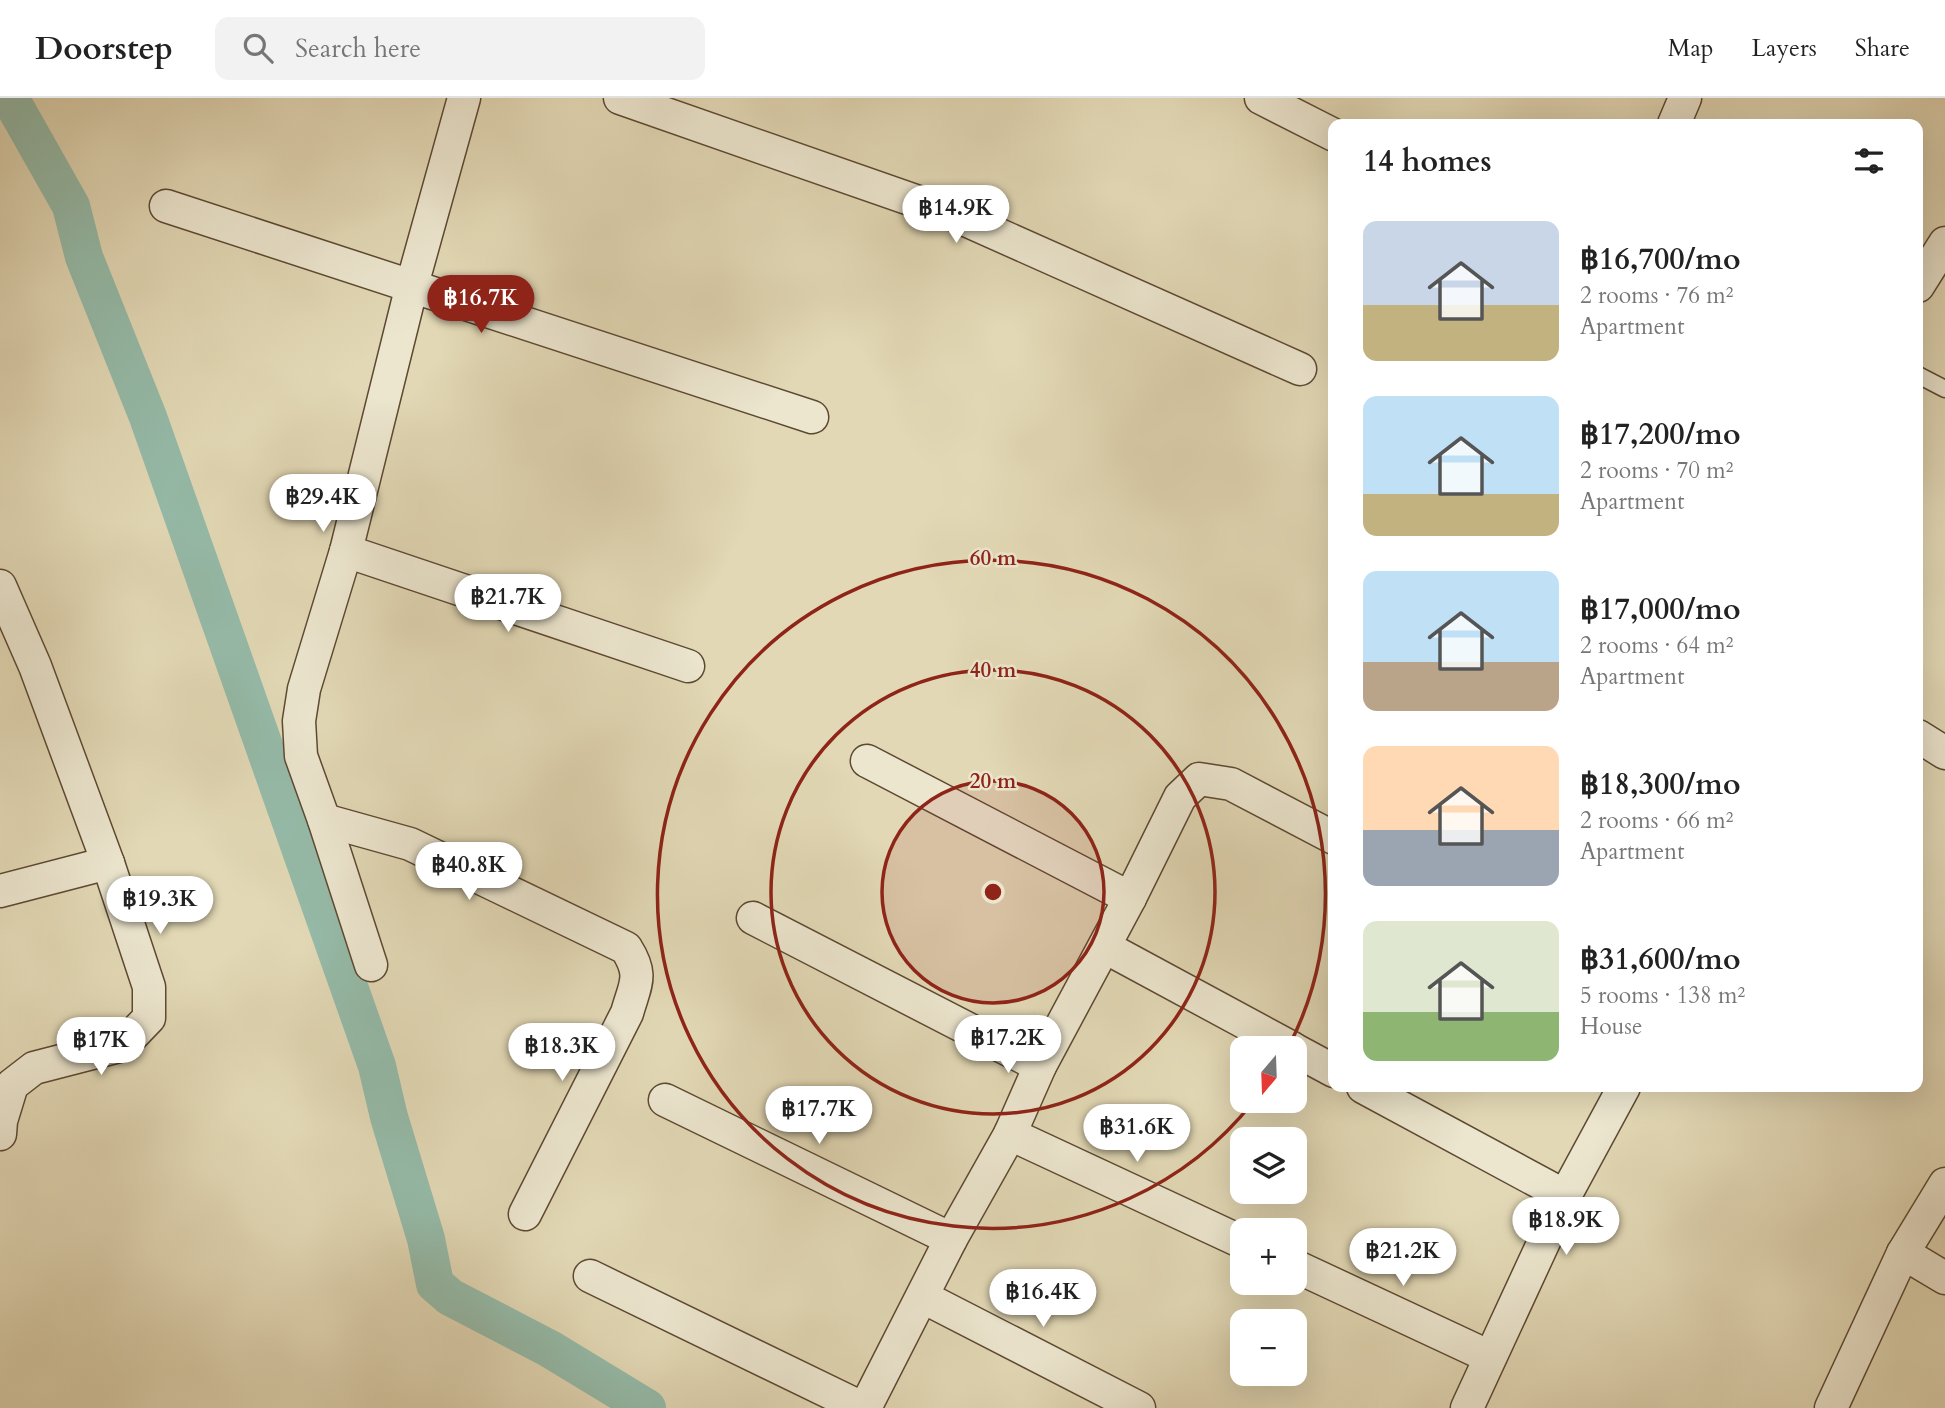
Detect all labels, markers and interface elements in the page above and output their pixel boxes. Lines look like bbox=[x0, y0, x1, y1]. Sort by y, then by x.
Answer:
search box bbox=[215, 17, 705, 80]
text: Doorstep bbox=[35, 26, 173, 71]
icon: search bbox=[239, 29, 277, 67]
text: Search here bbox=[295, 31, 421, 66]
text: Map bbox=[1668, 32, 1714, 65]
text: Layers bbox=[1752, 32, 1817, 65]
text: Share bbox=[1855, 32, 1910, 65]
text: 14 homes bbox=[1363, 141, 1492, 182]
icon: filters bbox=[1850, 142, 1888, 180]
pin: ฿14.9K bbox=[899, 186, 1013, 245]
text: ฿14.9K bbox=[918, 192, 994, 223]
text: ฿16,700/mo bbox=[1580, 239, 1740, 280]
icon: home bbox=[1419, 249, 1503, 333]
pin: ฿16.7K bbox=[424, 275, 538, 335]
text: 2 rooms · 76 m² bbox=[1580, 280, 1733, 311]
text: ฿16.7K bbox=[443, 282, 519, 313]
text: Apartment bbox=[1580, 311, 1684, 342]
text: ฿17,200/mo bbox=[1580, 414, 1740, 455]
icon: home bbox=[1419, 424, 1503, 508]
text: 2 rooms · 70 m² bbox=[1580, 455, 1733, 486]
pin: ฿29.4K bbox=[266, 474, 380, 534]
text: ฿29.4K bbox=[285, 481, 361, 512]
text: Apartment bbox=[1580, 486, 1684, 517]
text: 60 m bbox=[970, 544, 1017, 573]
pin: ฿21.7K bbox=[451, 574, 565, 634]
text: ฿21.7K bbox=[470, 581, 546, 612]
text: ฿17,000/mo bbox=[1580, 589, 1740, 630]
icon: home bbox=[1419, 599, 1503, 683]
text: 2 rooms · 64 m² bbox=[1580, 630, 1733, 661]
text: 40 m bbox=[970, 656, 1017, 685]
text: Apartment bbox=[1580, 661, 1684, 692]
text: ฿18,300/mo bbox=[1580, 764, 1740, 805]
text: 20 m bbox=[970, 767, 1017, 796]
icon: home bbox=[1419, 774, 1503, 858]
text: 2 rooms · 66 m² bbox=[1580, 805, 1733, 836]
text: Apartment bbox=[1580, 836, 1684, 867]
pin: ฿40.8K bbox=[412, 842, 526, 902]
text: ฿40.8K bbox=[431, 849, 507, 880]
pin: ฿19.3K bbox=[103, 876, 217, 936]
centre of rings bbox=[981, 880, 1005, 904]
text: ฿19.3K bbox=[122, 883, 198, 914]
text: ฿31,600/mo bbox=[1580, 939, 1740, 980]
icon: home bbox=[1419, 949, 1503, 1033]
text: 5 rooms · 138 m² bbox=[1580, 980, 1745, 1011]
text: House bbox=[1580, 1011, 1642, 1042]
pin: ฿17.2K bbox=[951, 1016, 1065, 1075]
pin: ฿17K bbox=[60, 1018, 142, 1077]
text: ฿17.2K bbox=[970, 1022, 1046, 1053]
text: ฿17K bbox=[73, 1024, 129, 1055]
pin: ฿18.3K bbox=[505, 1024, 619, 1083]
text: ฿18.3K bbox=[524, 1030, 600, 1061]
north arrow bbox=[1230, 1036, 1307, 1113]
map controls bbox=[1230, 1036, 1307, 1386]
pin: ฿17.7K bbox=[762, 1086, 876, 1146]
text: ฿17.7K bbox=[781, 1093, 857, 1124]
pin: ฿31.6K bbox=[1080, 1104, 1194, 1164]
text: ฿31.6K bbox=[1099, 1111, 1175, 1142]
button: layers bbox=[1230, 1127, 1307, 1204]
pin: ฿18.9K bbox=[1509, 1198, 1623, 1257]
text: ฿18.9K bbox=[1528, 1204, 1604, 1235]
button: + bbox=[1230, 1218, 1307, 1295]
pin: ฿21.2K bbox=[1346, 1228, 1460, 1288]
text: ฿21.2K bbox=[1365, 1235, 1441, 1266]
pin: ฿16.4K bbox=[986, 1270, 1100, 1329]
text: ฿16.4K bbox=[1005, 1276, 1081, 1307]
button: − bbox=[1230, 1309, 1307, 1386]

